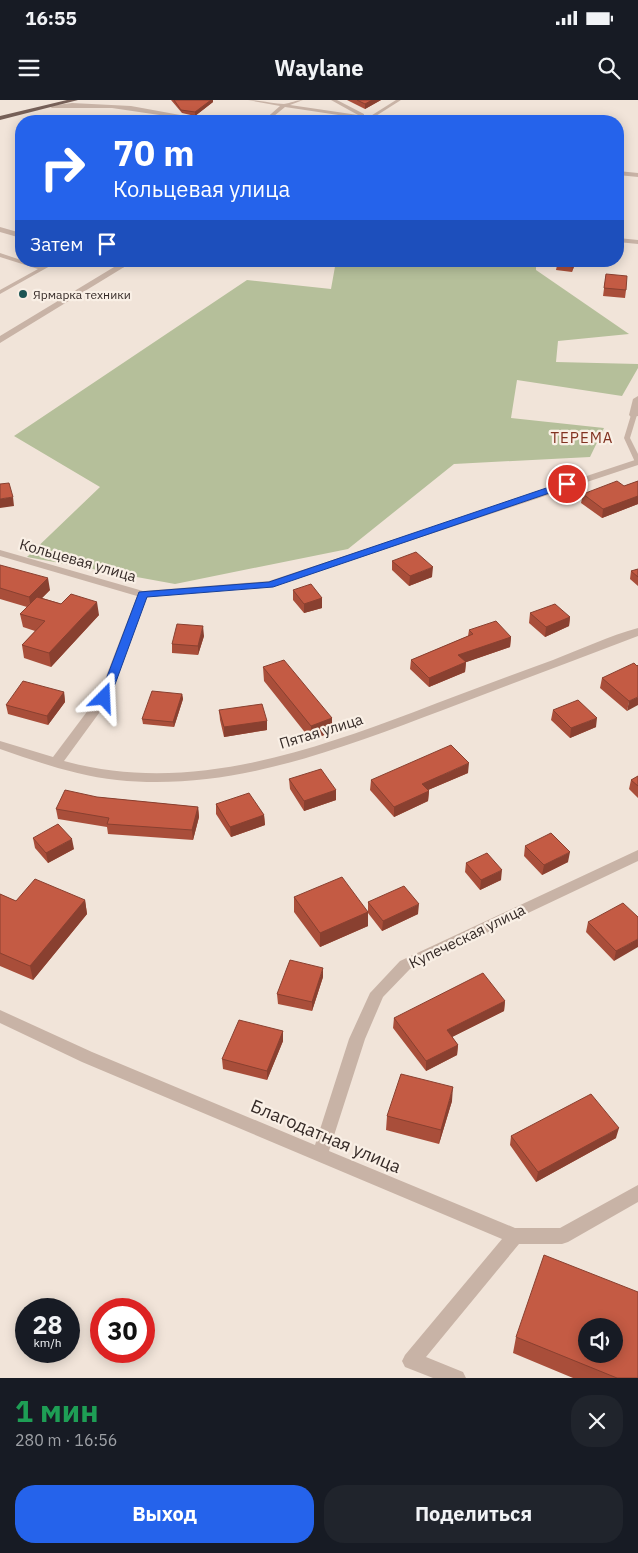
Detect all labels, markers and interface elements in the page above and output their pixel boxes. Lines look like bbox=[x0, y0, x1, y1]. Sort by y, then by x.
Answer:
text: 16:55 bbox=[25, 6, 77, 30]
text: Waylane bbox=[274, 53, 364, 82]
icon: menu bbox=[15, 54, 43, 82]
icon: search bbox=[595, 54, 623, 82]
text: 70 m bbox=[113, 130, 195, 176]
icon: right bbox=[30, 135, 95, 200]
text: Кольцевая улица bbox=[113, 174, 290, 203]
icon: arrive bbox=[93, 230, 121, 258]
text: Затем bbox=[30, 232, 83, 256]
place label: Ярмарка техники bbox=[33, 287, 131, 302]
marker: Ярмарка техники bbox=[17, 288, 29, 300]
district label: ТЕРЕМА bbox=[551, 428, 613, 447]
pin bbox=[546, 463, 588, 505]
icon: arrive bbox=[553, 470, 581, 498]
street label: Кольцевая улица bbox=[17, 534, 139, 586]
position arrow bbox=[77, 671, 129, 723]
street label: Пятая улица bbox=[277, 709, 365, 753]
street label: Купеческая улица bbox=[406, 900, 528, 972]
street label: Благодатная улица bbox=[247, 1094, 405, 1178]
speed limit sign: 30 bbox=[90, 1298, 155, 1363]
text: 28 bbox=[32, 1308, 63, 1341]
map controls bbox=[578, 1318, 623, 1363]
button: sound bbox=[578, 1318, 623, 1363]
text: km/h bbox=[33, 1335, 62, 1350]
text: 1 мин bbox=[15, 1391, 99, 1430]
button: close bbox=[571, 1395, 623, 1447]
text: 280 m · 16:56 bbox=[15, 1430, 117, 1450]
button: Выход bbox=[15, 1485, 314, 1543]
button: Поделиться bbox=[324, 1485, 623, 1543]

